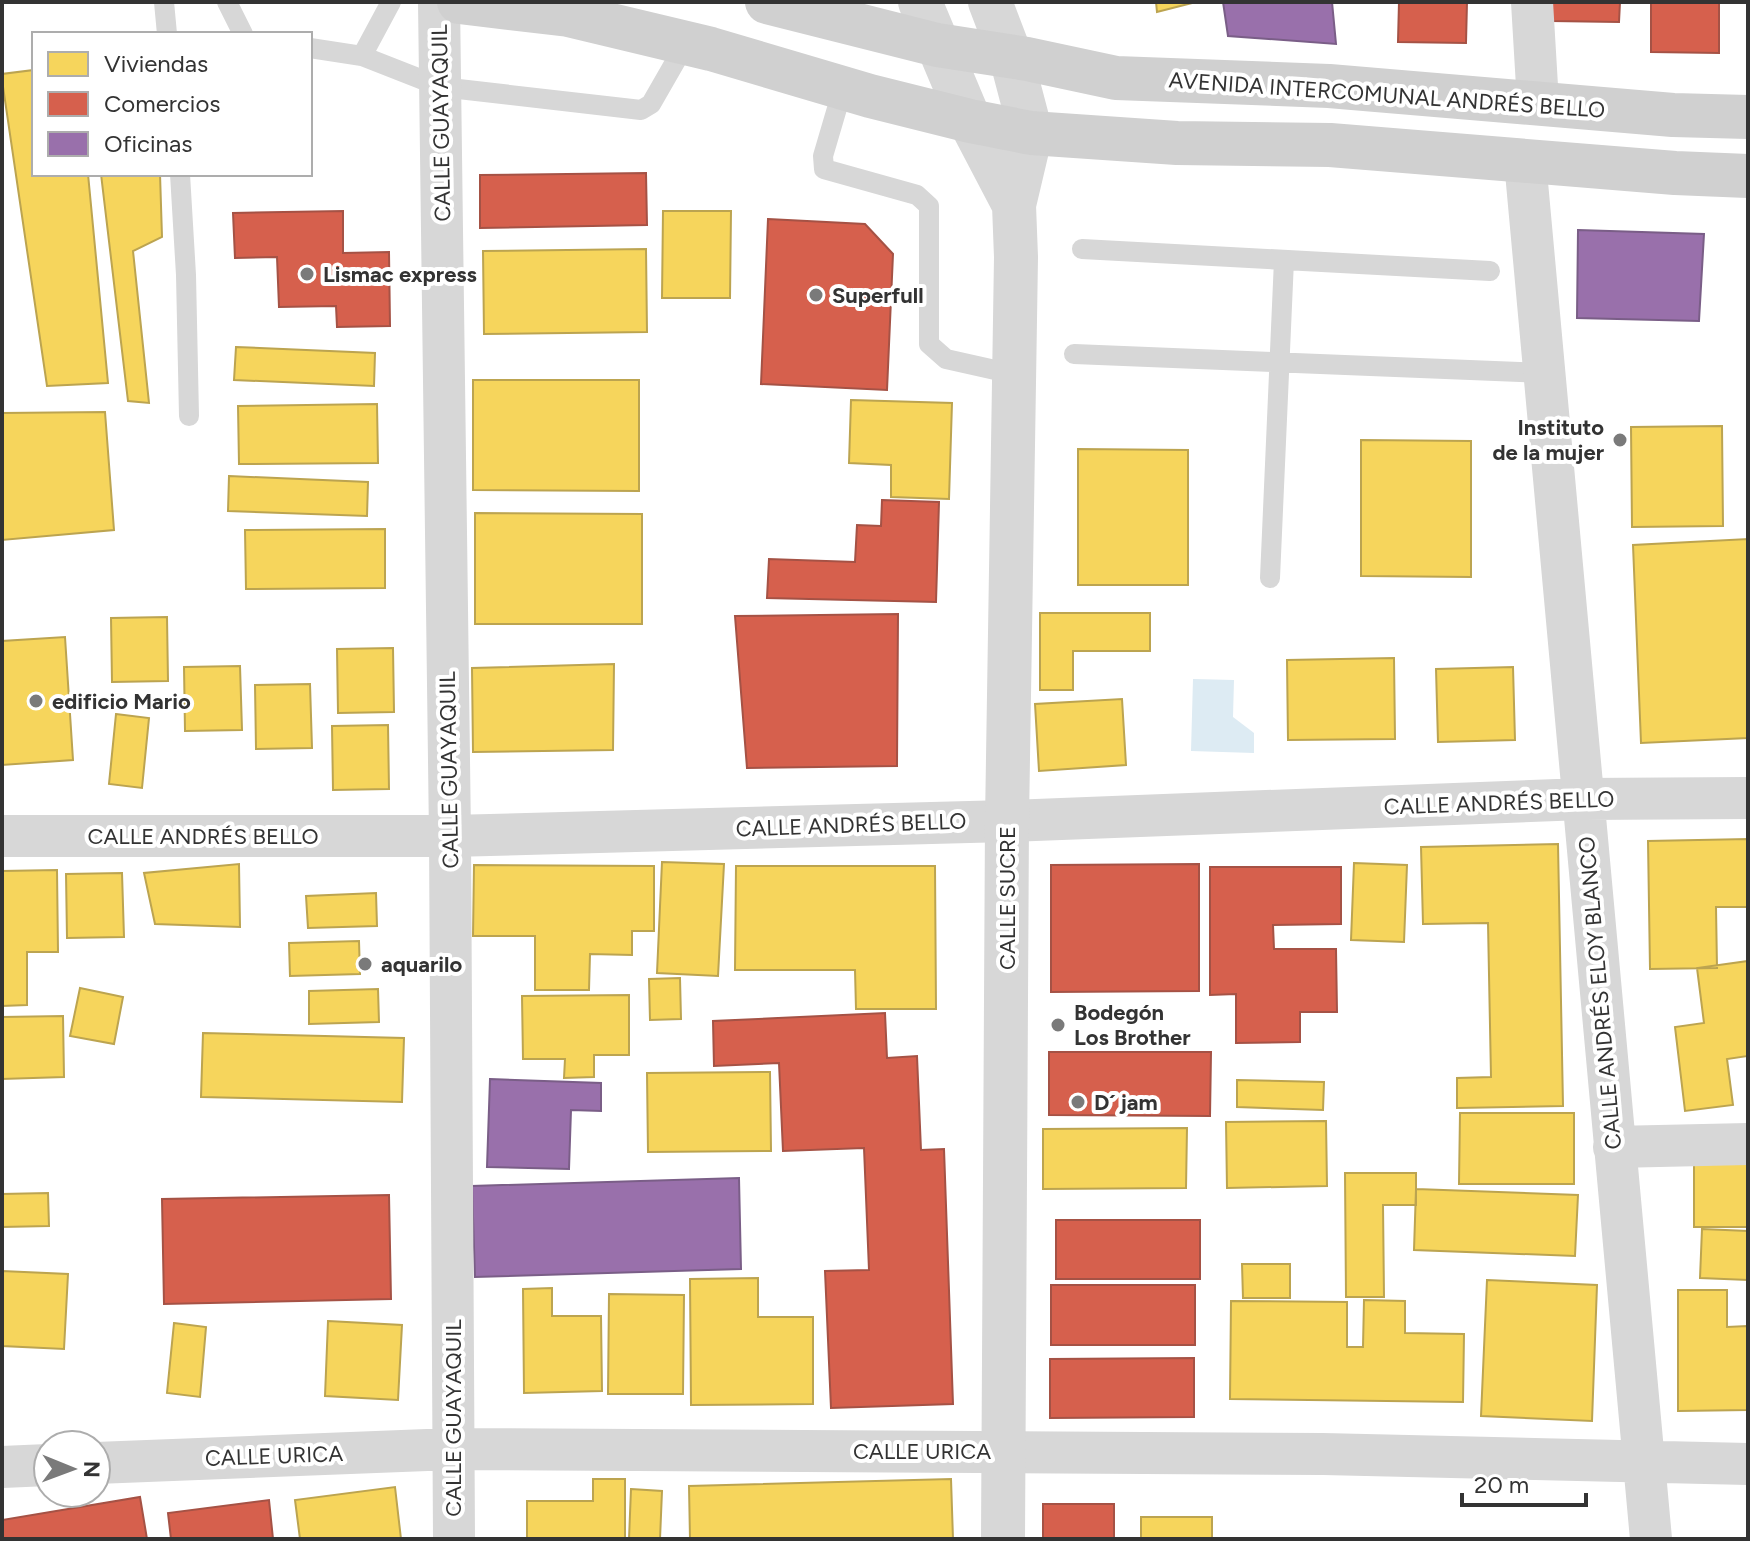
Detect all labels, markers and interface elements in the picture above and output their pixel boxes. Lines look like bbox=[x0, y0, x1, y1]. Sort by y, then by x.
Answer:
street label: CALLE GUAYAQUIL bbox=[426, 24, 456, 222]
legend bbox=[32, 32, 312, 176]
text: Viviendas bbox=[104, 49, 208, 78]
street label: AVENIDA INTERCOMUNAL ANDRÉS BELLO bbox=[1168, 66, 1606, 124]
text: Comercios bbox=[104, 89, 221, 118]
text: Oficinas bbox=[104, 129, 192, 158]
place label: Lismac express bbox=[323, 261, 477, 288]
marker: Lismac express bbox=[298, 265, 316, 283]
place label: Superfull bbox=[832, 282, 924, 309]
marker: Superfull bbox=[807, 286, 825, 304]
place label: Instituto de la mujer bbox=[1493, 414, 1605, 466]
marker: Instituto de la mujer bbox=[1611, 431, 1629, 449]
street label: CALLE GUAYAQUIL bbox=[434, 671, 464, 869]
place label: edificio Mario bbox=[52, 688, 191, 715]
marker: edificio Mario bbox=[27, 692, 45, 710]
street label: CALLE ANDRÉS BELLO bbox=[1383, 785, 1615, 821]
street label: CALLE ANDRÉS BELLO bbox=[735, 807, 967, 843]
street label: CALLE ANDRÉS BELLO bbox=[88, 823, 318, 850]
street label: CALLE SUCRE bbox=[994, 826, 1021, 970]
street label: CALLE ANDRÉS ELOY BLANCO bbox=[1573, 835, 1627, 1151]
place label: aquarilo bbox=[381, 951, 462, 978]
marker: aquarilo bbox=[356, 955, 374, 973]
place label: Bodegón Los Brother bbox=[1074, 999, 1191, 1051]
marker: Bodegón Los Brother bbox=[1049, 1016, 1067, 1034]
place label: D´ jam bbox=[1094, 1089, 1158, 1116]
marker: D´ jam bbox=[1069, 1093, 1087, 1111]
street label: CALLE GUAYAQUIL bbox=[440, 1319, 467, 1517]
north arrow bbox=[32, 1429, 112, 1509]
street label: CALLE URICA bbox=[853, 1438, 991, 1465]
street label: CALLE URICA bbox=[205, 1440, 344, 1472]
scale bar bbox=[1462, 1457, 1586, 1507]
text: N bbox=[78, 1461, 105, 1478]
text: 20 m bbox=[1474, 1470, 1529, 1499]

